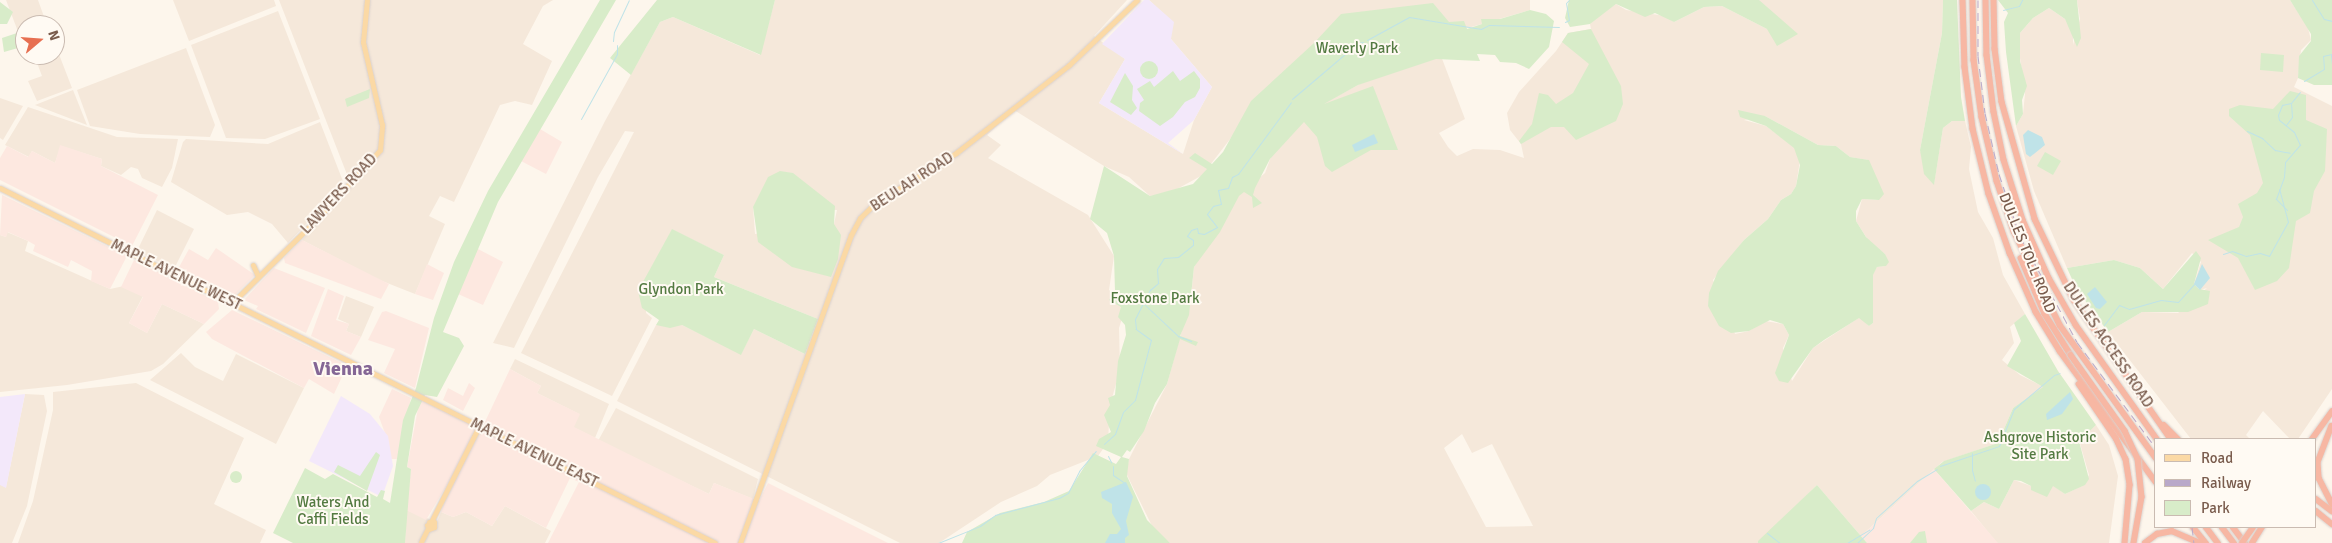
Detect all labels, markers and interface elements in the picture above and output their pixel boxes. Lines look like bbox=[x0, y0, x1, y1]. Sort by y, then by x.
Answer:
north arrow bbox=[15, 15, 65, 65]
text: N bbox=[44, 28, 63, 43]
park label: Waverly Park bbox=[1316, 40, 1398, 58]
street label: BEULAH ROAD bbox=[867, 149, 957, 215]
street label: LAWYERS ROAD bbox=[297, 150, 381, 238]
street label: DULLES TOLL ROAD bbox=[1995, 190, 2059, 316]
street label: MAPLE AVENUE WEST bbox=[108, 235, 244, 315]
street label: DULLES ACCESS ROAD bbox=[2059, 279, 2157, 411]
park label: Glyndon Park bbox=[638, 281, 724, 299]
park label: Foxstone Park bbox=[1110, 290, 1200, 308]
district label: Vienna bbox=[313, 356, 373, 380]
street label: MAPLE AVENUE EAST bbox=[467, 414, 601, 492]
park label: Ashgrove Historic Site Park bbox=[1984, 428, 2096, 463]
legend bbox=[2154, 438, 2317, 528]
text: Road bbox=[2201, 449, 2233, 467]
text: Railway bbox=[2201, 474, 2251, 492]
park label: Waters And Caffi Fields bbox=[297, 493, 369, 528]
text: Park bbox=[2201, 499, 2230, 517]

